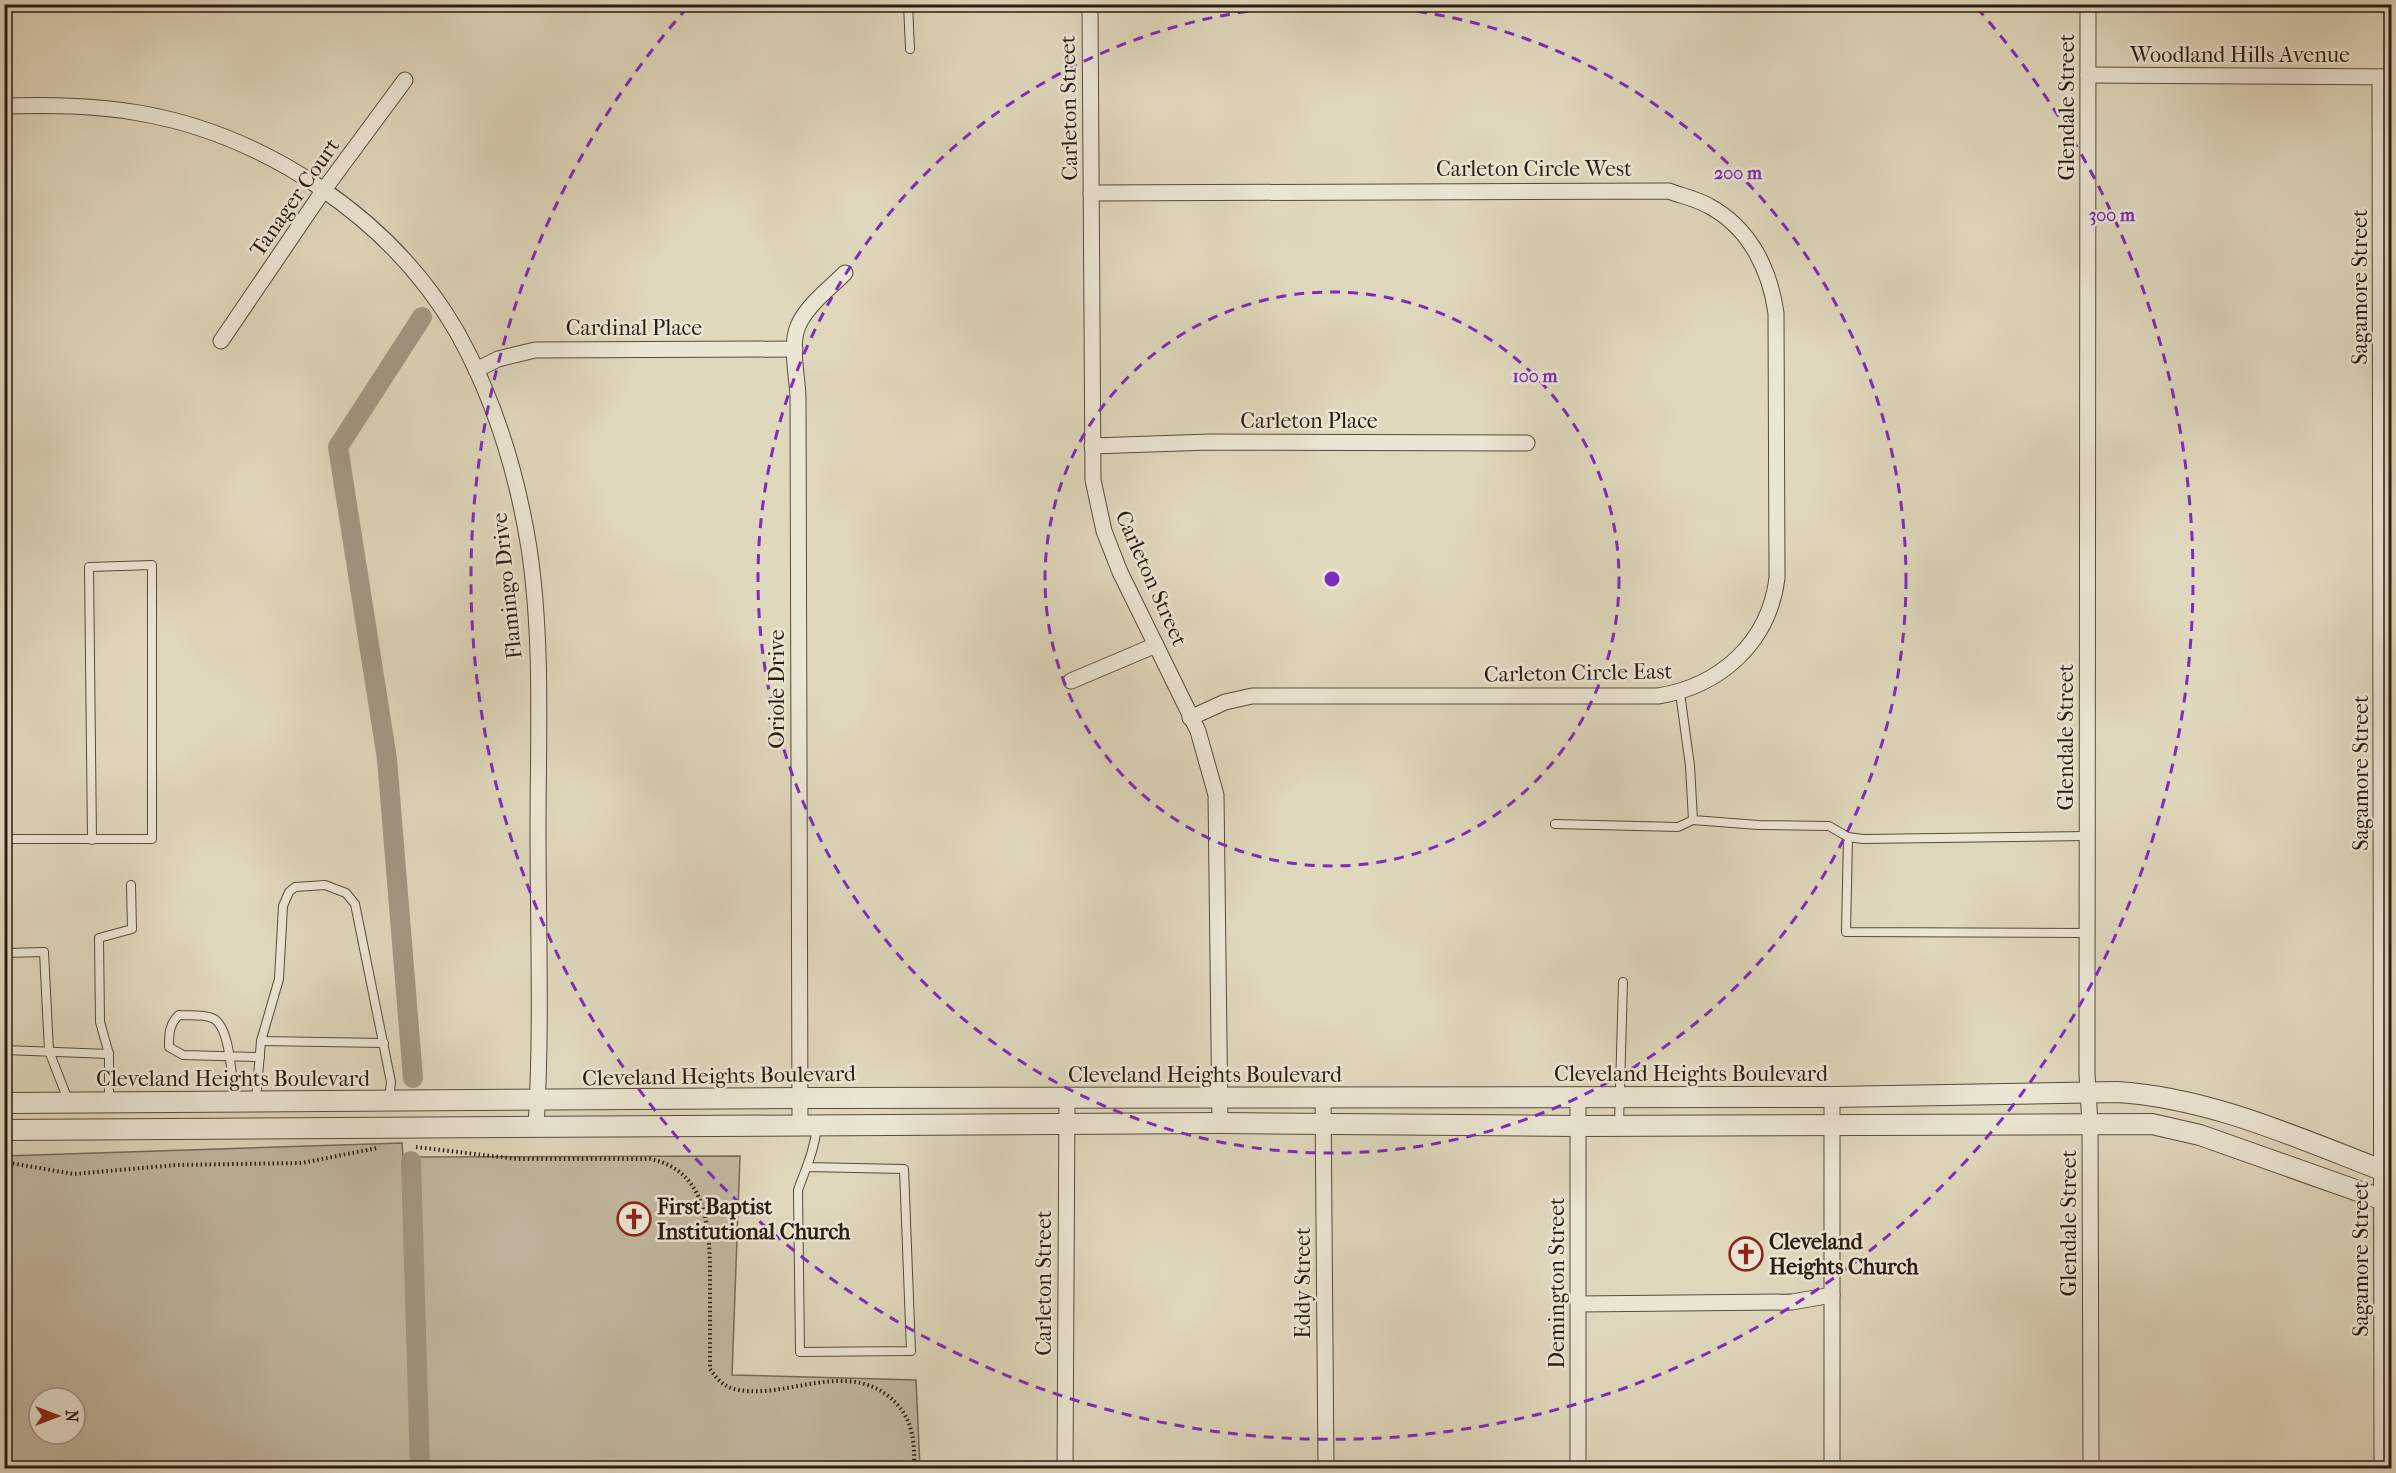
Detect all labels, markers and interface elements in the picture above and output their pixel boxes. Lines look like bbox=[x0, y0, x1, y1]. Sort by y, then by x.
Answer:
street label: Glendale Street bbox=[2054, 33, 2080, 180]
street label: Carleton Street bbox=[1055, 35, 1083, 181]
street label: Woodland Hills Avenue bbox=[2129, 42, 2350, 68]
street label: Tanager Court bbox=[244, 133, 345, 262]
street label: Carleton Circle West bbox=[1436, 156, 1632, 182]
text: 200 m bbox=[1714, 163, 1763, 184]
text: 300 m bbox=[2089, 205, 2136, 226]
street label: Sagamore Street bbox=[2347, 209, 2373, 365]
street label: Cardinal Place bbox=[566, 315, 702, 341]
text: 100 m bbox=[1512, 366, 1559, 387]
street label: Carleton Place bbox=[1240, 408, 1378, 434]
street label: Carleton Street bbox=[1110, 507, 1193, 650]
street label: Flamingo Drive bbox=[486, 511, 528, 660]
centre of rings bbox=[1322, 569, 1342, 589]
street label: Oriole Drive bbox=[764, 629, 790, 749]
street label: Carleton Circle East bbox=[1484, 658, 1673, 688]
street label: Glendale Street bbox=[2053, 663, 2079, 810]
street label: Sagamore Street bbox=[2348, 695, 2374, 851]
street label: Cleveland Heights Boulevard bbox=[582, 1061, 857, 1091]
street label: Cleveland Heights Boulevard bbox=[1554, 1061, 1829, 1087]
street label: Cleveland Heights Boulevard bbox=[1068, 1062, 1343, 1088]
street label: Cleveland Heights Boulevard bbox=[96, 1066, 371, 1092]
street label: Glendale Street bbox=[2056, 1149, 2082, 1296]
street label: Sagamore Street bbox=[2348, 1181, 2374, 1337]
place label: First Baptist Institutional Church bbox=[656, 1194, 851, 1245]
street label: Demington Street bbox=[1544, 1197, 1570, 1369]
church icon: First Baptist Institutional Church bbox=[616, 1201, 652, 1237]
street label: Carleton Street bbox=[1031, 1210, 1057, 1356]
street label: Eddy Street bbox=[1290, 1227, 1316, 1339]
place label: Cleveland Heights Church bbox=[1769, 1229, 1919, 1280]
church icon: Cleveland Heights Church bbox=[1728, 1236, 1764, 1272]
north arrow bbox=[27, 1386, 87, 1446]
text: N bbox=[62, 1410, 81, 1423]

